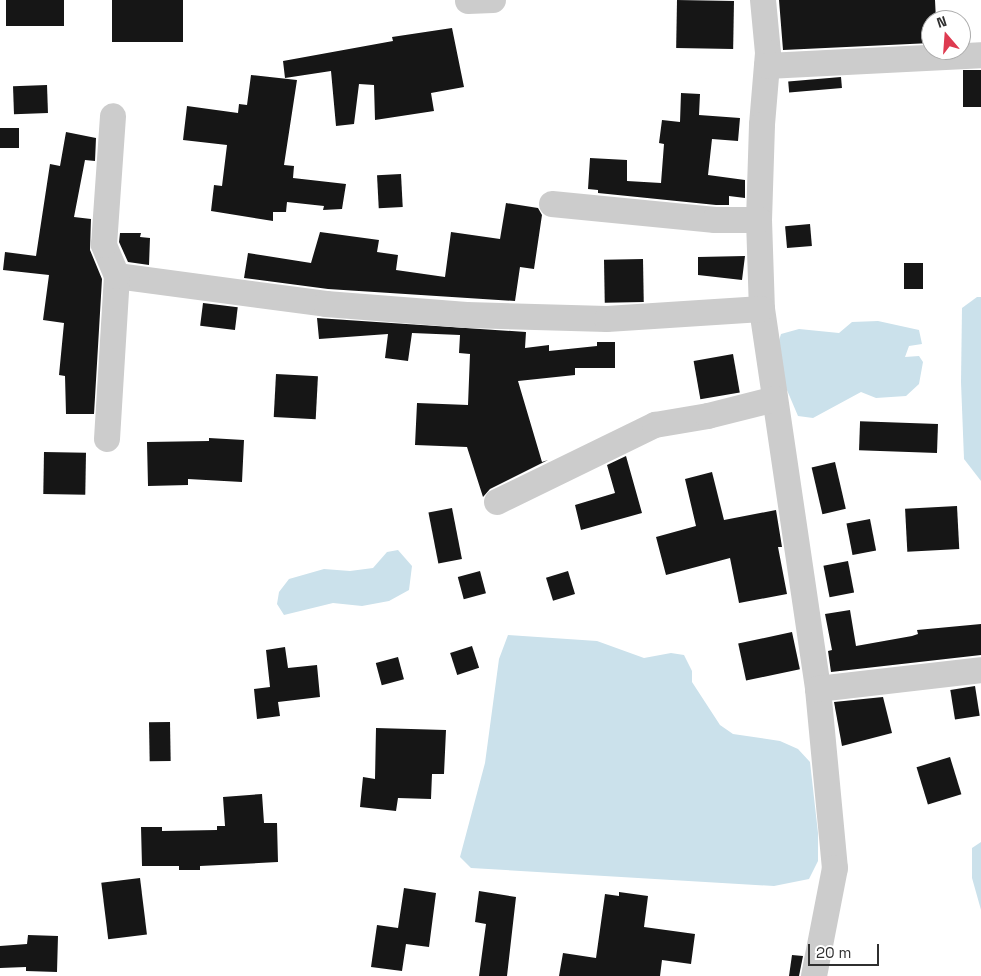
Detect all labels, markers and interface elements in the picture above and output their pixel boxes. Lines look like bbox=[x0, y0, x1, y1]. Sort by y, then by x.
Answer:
north arrow bbox=[921, 10, 971, 60]
text: N bbox=[934, 12, 949, 32]
scale bar bbox=[811, 934, 882, 966]
text: 20 m bbox=[816, 943, 851, 962]

